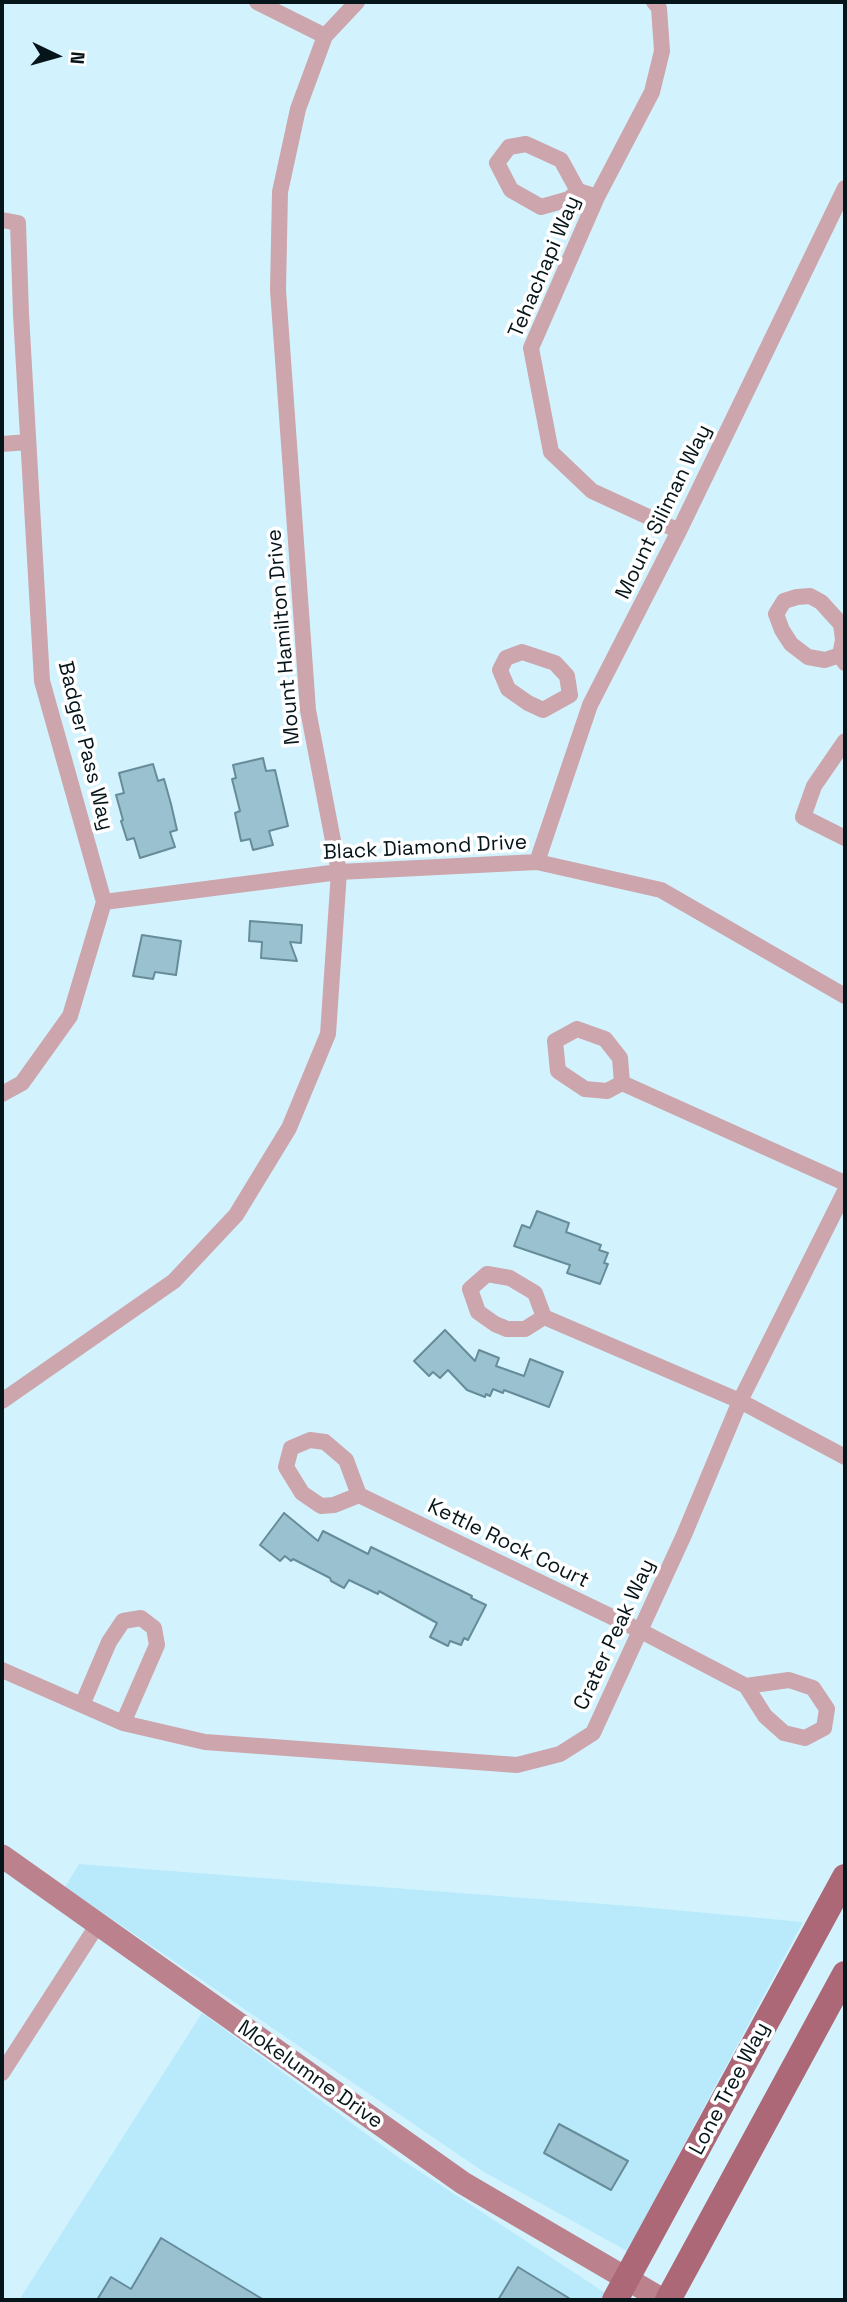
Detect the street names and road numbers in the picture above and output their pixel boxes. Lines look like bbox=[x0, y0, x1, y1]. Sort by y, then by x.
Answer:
street label: Tehachapi Way bbox=[504, 192, 586, 342]
street label: Mount Siliman Way bbox=[611, 421, 717, 603]
street label: Mount Hamilton Drive bbox=[262, 528, 306, 746]
street label: Badger Pass Way bbox=[52, 659, 118, 833]
street label: Black Diamond Drive bbox=[322, 830, 528, 866]
street label: Kettle Rock Court bbox=[423, 1494, 593, 1594]
street label: Crater Peak Way bbox=[569, 1555, 661, 1715]
street label: Mokelumne Drive bbox=[233, 2016, 387, 2134]
street label: Lone Tree Way bbox=[684, 2018, 776, 2160]

